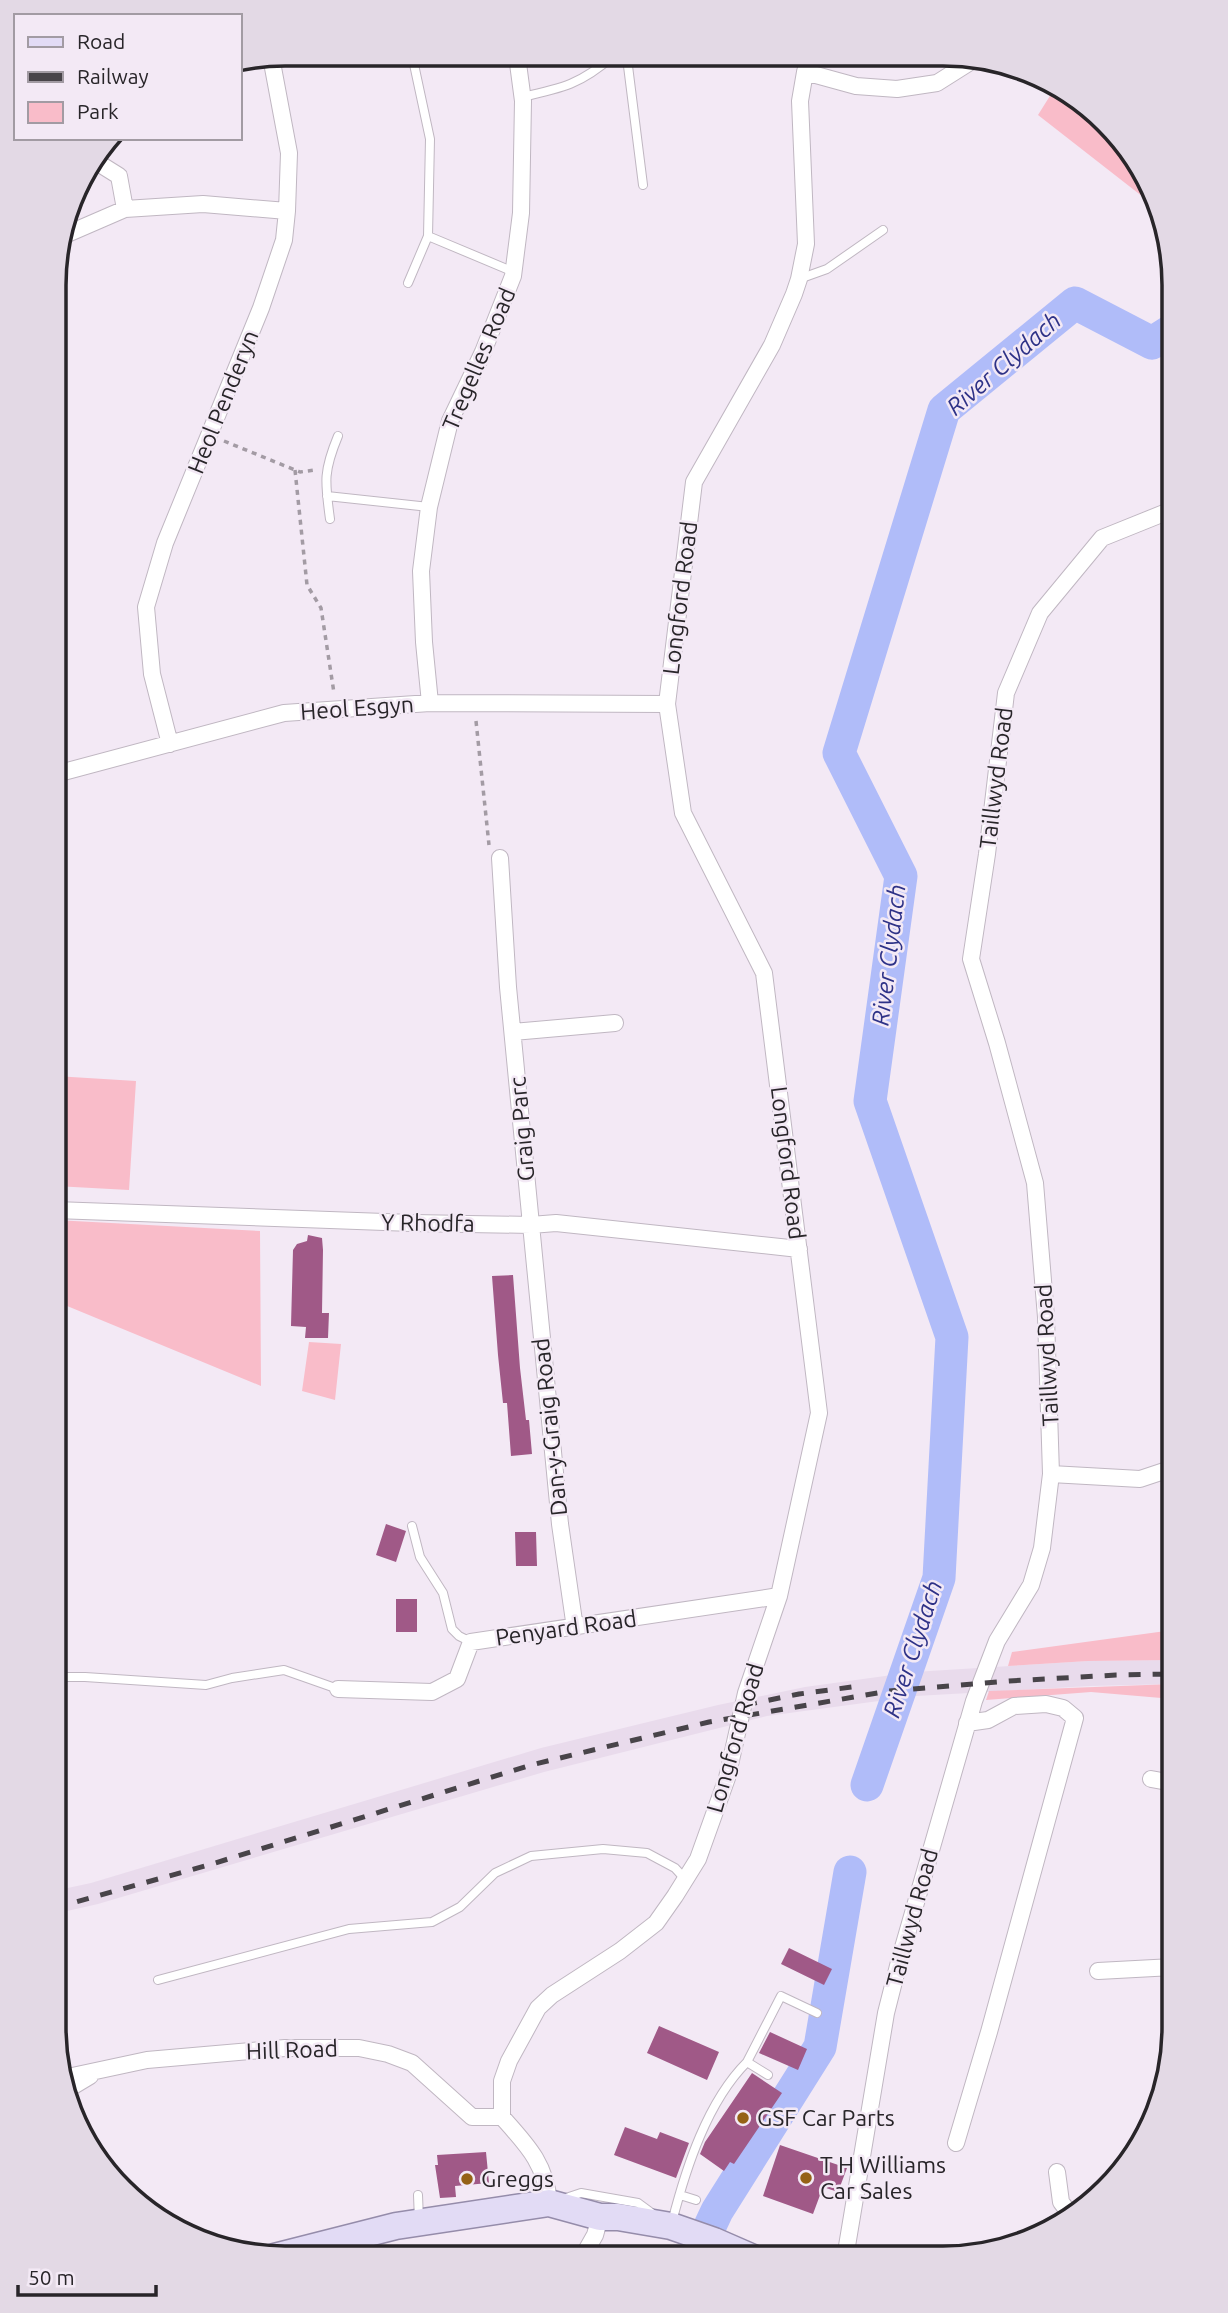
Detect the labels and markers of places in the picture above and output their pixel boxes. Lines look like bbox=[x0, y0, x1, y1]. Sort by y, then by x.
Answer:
place label: GSF Car Parts bbox=[757, 2105, 895, 2130]
marker: GSF Car Parts bbox=[735, 2110, 751, 2126]
place label: T H Williams Car Sales bbox=[820, 2152, 946, 2203]
place label: Greggs bbox=[481, 2166, 554, 2191]
marker: T H Williams Car Sales bbox=[798, 2170, 814, 2186]
marker: Greggs bbox=[459, 2171, 475, 2187]

